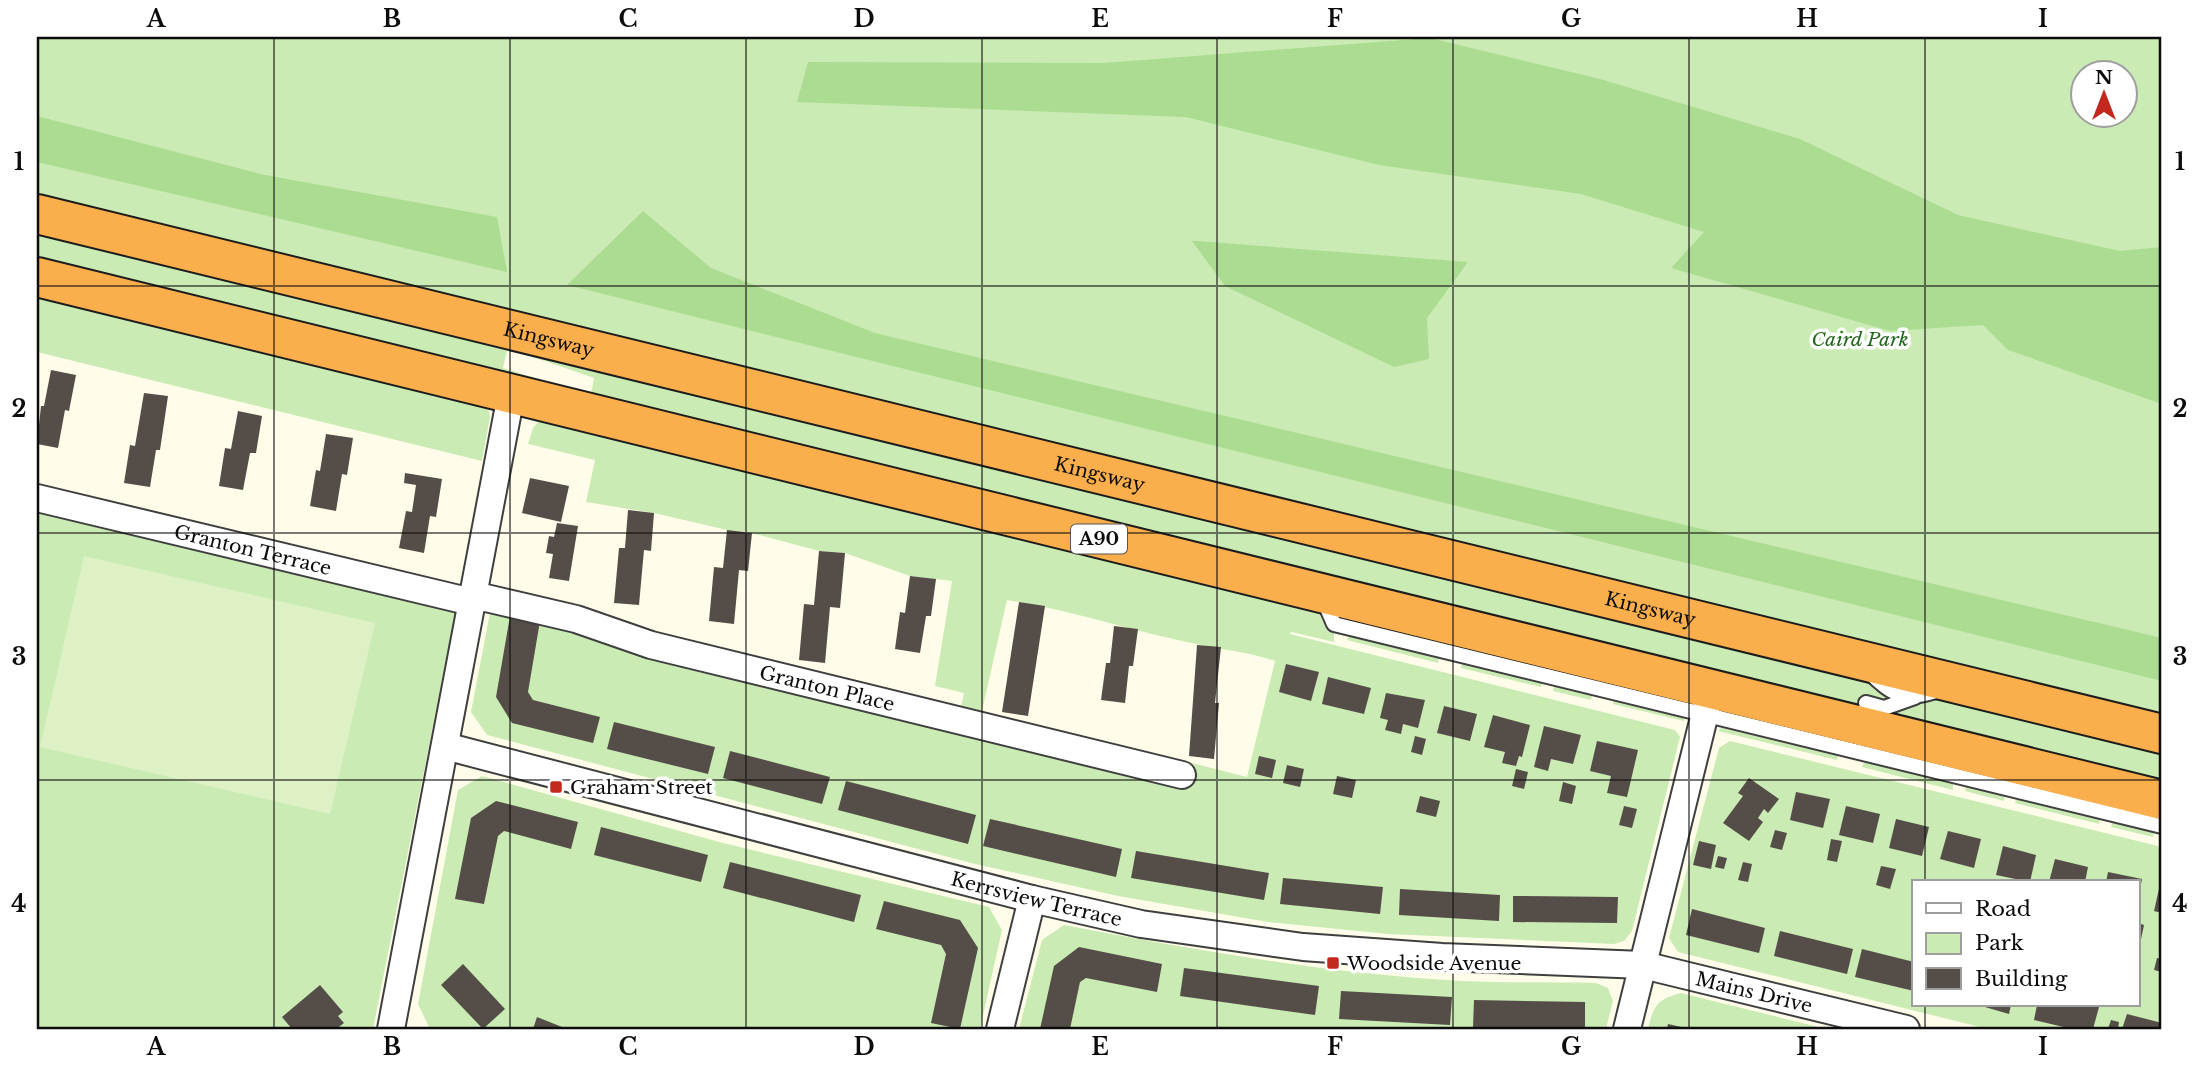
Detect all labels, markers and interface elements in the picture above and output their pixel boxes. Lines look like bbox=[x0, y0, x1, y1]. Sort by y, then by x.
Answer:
text: A bbox=[146, 5, 167, 33]
text: B bbox=[383, 5, 401, 33]
text: C bbox=[619, 5, 637, 33]
text: D bbox=[853, 5, 875, 33]
text: E bbox=[1091, 5, 1109, 33]
text: F bbox=[1327, 5, 1343, 33]
text: G bbox=[1561, 5, 1581, 33]
text: H bbox=[1796, 5, 1818, 33]
text: I bbox=[2038, 5, 2048, 33]
north arrow bbox=[2070, 60, 2140, 130]
text: N bbox=[2095, 66, 2113, 89]
text: 1 bbox=[14, 148, 24, 176]
text: 1 bbox=[2175, 148, 2185, 176]
street label: Kingsway bbox=[501, 318, 596, 362]
park label: Caird Park bbox=[1811, 328, 1909, 351]
text: 2 bbox=[12, 395, 26, 423]
text: 2 bbox=[2173, 395, 2187, 423]
street label: Kingsway bbox=[1052, 452, 1147, 497]
street label: Granton Terrace bbox=[172, 520, 334, 580]
road number: A90 bbox=[1071, 524, 1127, 554]
street label: Kingsway bbox=[1603, 587, 1698, 631]
text: 3 bbox=[12, 643, 26, 671]
text: 3 bbox=[2173, 643, 2187, 671]
street label: Granton Place bbox=[757, 661, 897, 716]
place label: Graham Street bbox=[570, 776, 714, 799]
marker: Graham Street bbox=[548, 779, 564, 795]
street label: Kerrsview Terrace bbox=[949, 867, 1124, 931]
legend bbox=[1912, 880, 2140, 1006]
text: 4 bbox=[11, 890, 27, 918]
text: 4 bbox=[2172, 890, 2188, 918]
text: Road bbox=[1975, 896, 2031, 922]
text: Park bbox=[1975, 930, 2024, 956]
place label: Woodside Avenue bbox=[1346, 952, 1521, 975]
marker: Woodside Avenue bbox=[1325, 955, 1341, 971]
text: Building bbox=[1975, 966, 2068, 992]
street label: Mains Drive bbox=[1693, 967, 1815, 1018]
text: A bbox=[146, 1033, 167, 1061]
text: B bbox=[383, 1033, 401, 1061]
text: C bbox=[619, 1033, 637, 1061]
text: D bbox=[853, 1033, 875, 1061]
text: E bbox=[1091, 1033, 1109, 1061]
text: F bbox=[1327, 1033, 1343, 1061]
text: G bbox=[1561, 1033, 1581, 1061]
text: H bbox=[1796, 1033, 1818, 1061]
text: I bbox=[2038, 1033, 2048, 1061]

